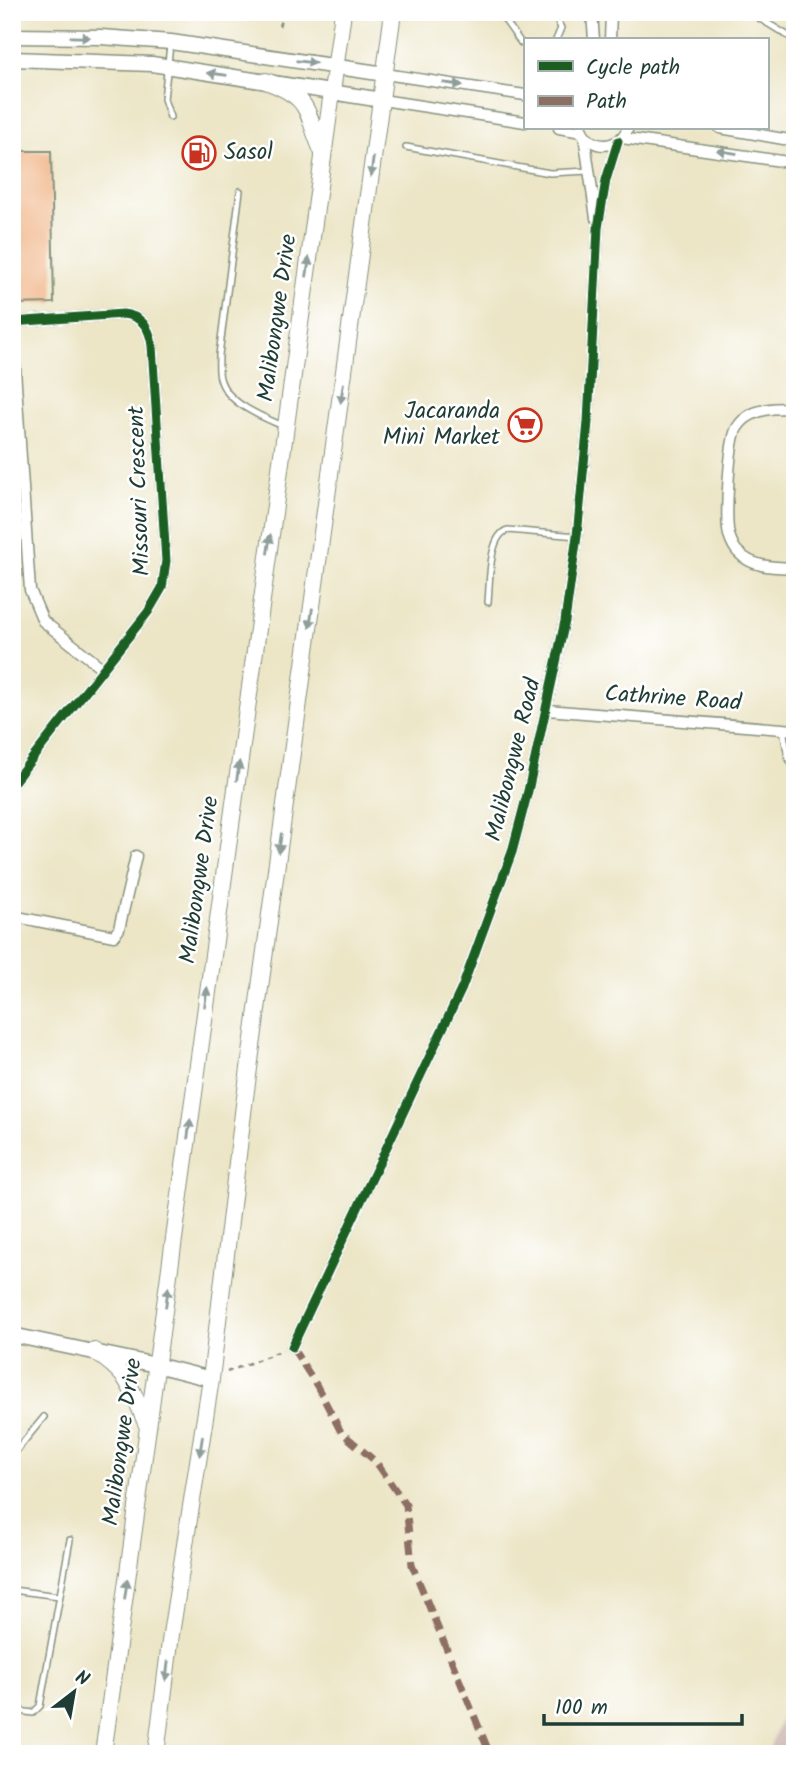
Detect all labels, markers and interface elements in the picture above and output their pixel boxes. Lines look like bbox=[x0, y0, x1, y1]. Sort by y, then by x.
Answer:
one-way arrow bbox=[70, 31, 92, 43]
legend bbox=[524, 38, 768, 130]
text: Cycle path bbox=[586, 52, 680, 85]
one-way arrow bbox=[296, 56, 318, 67]
one-way arrow bbox=[206, 68, 228, 79]
one-way arrow bbox=[442, 79, 464, 90]
text: Path bbox=[586, 86, 627, 119]
fuel station icon: Sasol bbox=[180, 134, 218, 172]
place label: Sasol bbox=[224, 135, 273, 171]
one-way arrow bbox=[716, 146, 738, 157]
one-way arrow bbox=[367, 156, 378, 178]
street label: Malibongwe Drive bbox=[248, 232, 308, 404]
one-way arrow bbox=[303, 256, 314, 278]
one-way arrow bbox=[336, 382, 347, 404]
place label: Jacaranda Mini Market bbox=[383, 394, 501, 456]
street label: Missouri Crescent bbox=[119, 404, 161, 577]
supermarket icon: Jacaranda Mini Market bbox=[506, 406, 544, 444]
one-way arrow bbox=[264, 533, 275, 555]
one-way arrow bbox=[305, 607, 316, 629]
street label: Malibongwe Road bbox=[476, 674, 552, 845]
street label: Cathrine Road bbox=[603, 676, 743, 722]
one-way arrow bbox=[233, 760, 244, 782]
street label: Malibongwe Drive bbox=[170, 794, 230, 966]
one-way arrow bbox=[274, 833, 285, 855]
one-way arrow bbox=[201, 986, 212, 1008]
one-way arrow bbox=[184, 1118, 195, 1140]
one-way arrow bbox=[161, 1286, 172, 1308]
street label: Malibongwe Drive bbox=[93, 1356, 153, 1528]
one-way arrow bbox=[195, 1435, 206, 1457]
one-way arrow bbox=[121, 1578, 132, 1600]
north arrow bbox=[38, 1658, 108, 1728]
one-way arrow bbox=[161, 1660, 172, 1682]
text: N bbox=[69, 1663, 95, 1695]
scale bar bbox=[544, 1682, 742, 1726]
text: 100 m bbox=[555, 1692, 608, 1725]

